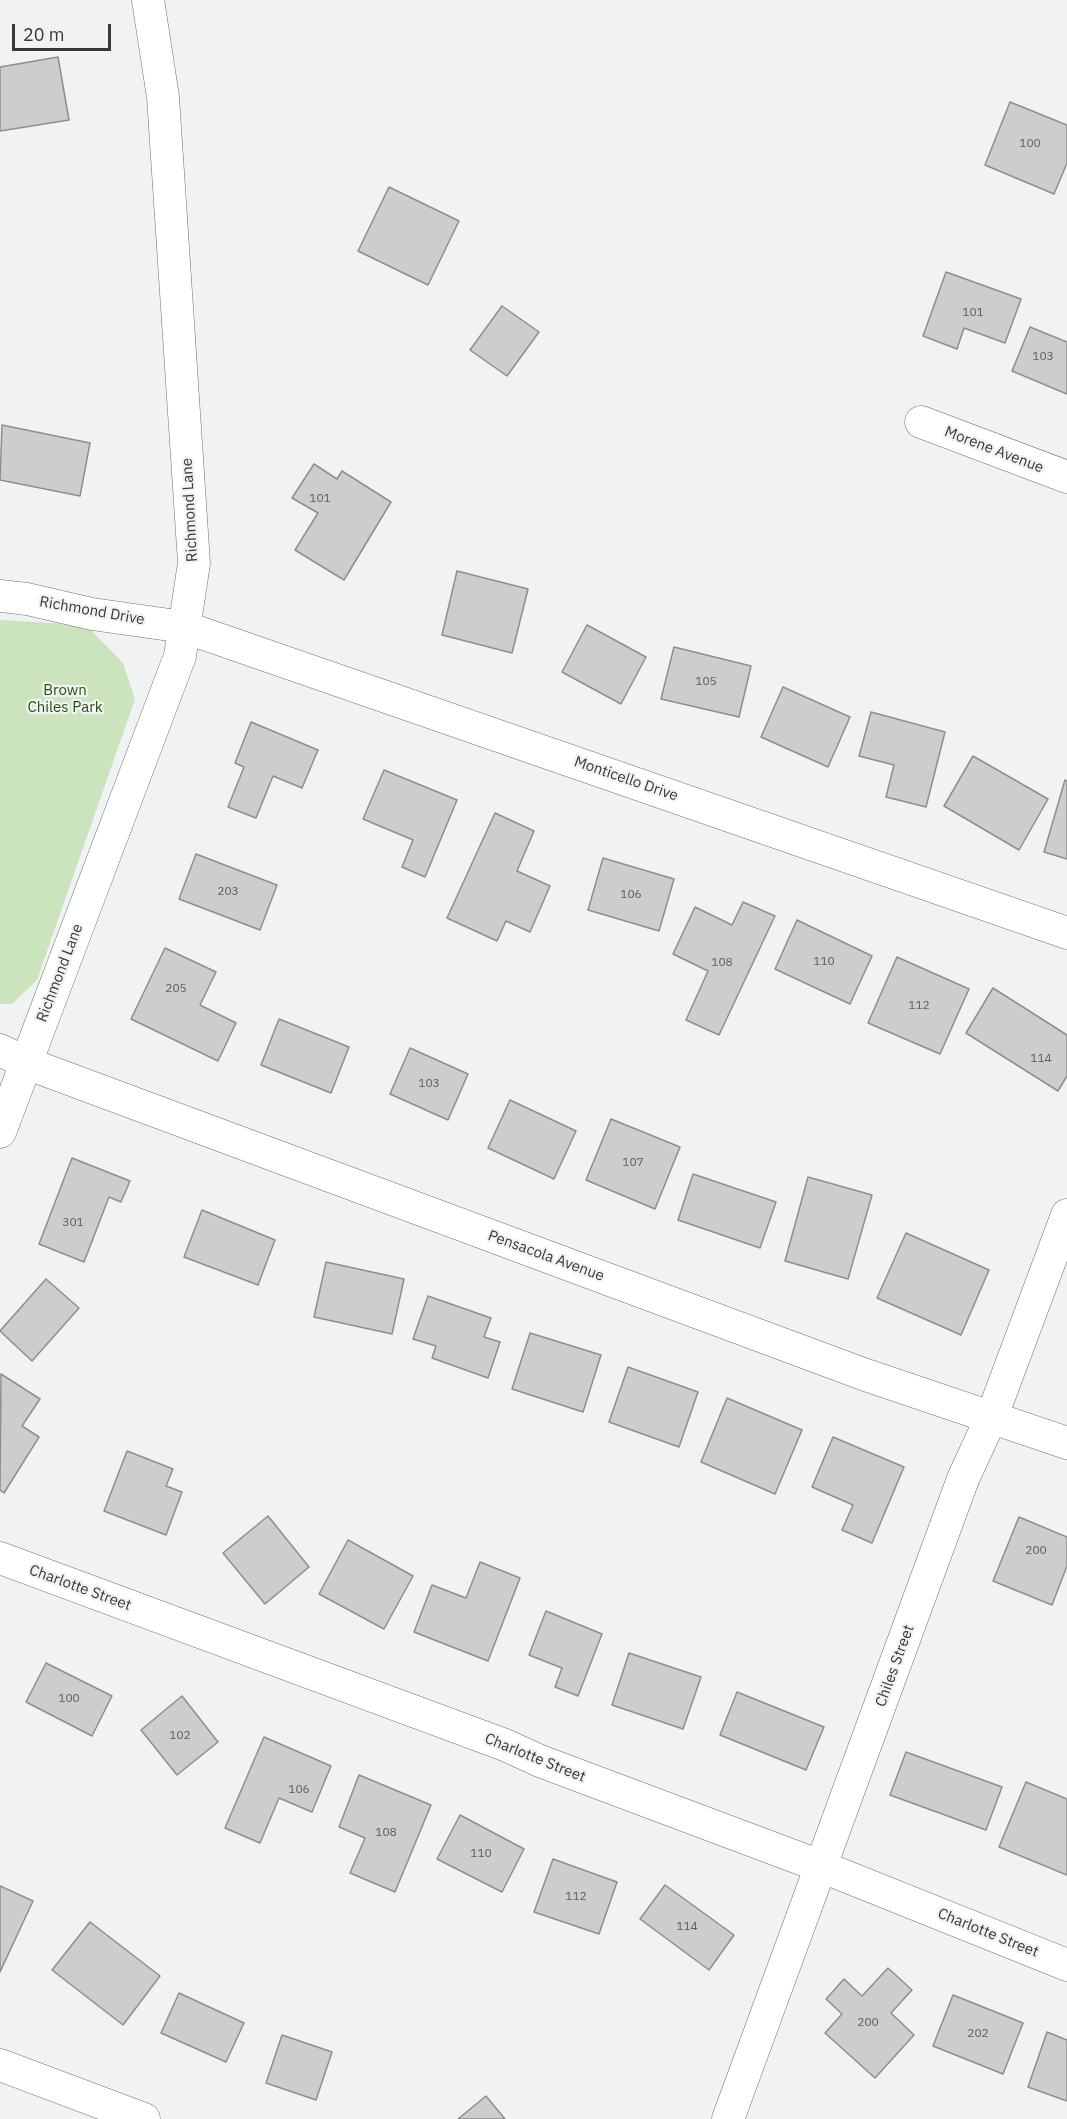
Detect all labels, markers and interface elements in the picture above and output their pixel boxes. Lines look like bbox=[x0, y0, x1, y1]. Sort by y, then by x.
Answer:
scale bar bbox=[15, 12, 114, 50]
text: 20 m bbox=[23, 23, 65, 46]
house number: 100 bbox=[1019, 137, 1041, 151]
house number: 101 bbox=[962, 306, 984, 320]
house number: 103 bbox=[1032, 350, 1054, 364]
street label: Morene Avenue bbox=[942, 423, 1046, 477]
street label: Richmond Lane bbox=[178, 458, 202, 562]
house number: 101 bbox=[309, 492, 331, 506]
street label: Richmond Drive bbox=[38, 593, 146, 629]
house number: 105 bbox=[695, 675, 717, 689]
park label: Brown Chiles Park bbox=[27, 682, 103, 717]
street label: Monticello Drive bbox=[572, 753, 680, 805]
house number: 203 bbox=[217, 885, 239, 899]
house number: 106 bbox=[620, 888, 642, 902]
street label: Richmond Lane bbox=[33, 921, 87, 1025]
house number: 110 bbox=[813, 955, 835, 969]
house number: 108 bbox=[711, 956, 733, 970]
house number: 205 bbox=[165, 982, 187, 996]
house number: 112 bbox=[908, 999, 930, 1013]
house number: 114 bbox=[1030, 1052, 1052, 1066]
house number: 103 bbox=[418, 1077, 440, 1091]
house number: 107 bbox=[622, 1156, 644, 1170]
house number: 301 bbox=[62, 1216, 84, 1230]
street label: Pensacola Avenue bbox=[485, 1227, 607, 1285]
house number: 200 bbox=[1025, 1544, 1047, 1558]
street label: Charlotte Street bbox=[27, 1561, 133, 1615]
street label: Chiles Street bbox=[872, 1623, 918, 1709]
house number: 100 bbox=[58, 1692, 80, 1706]
house number: 102 bbox=[169, 1729, 191, 1743]
street label: Charlotte Street bbox=[482, 1730, 588, 1786]
house number: 106 bbox=[288, 1783, 310, 1797]
house number: 108 bbox=[375, 1826, 397, 1840]
house number: 110 bbox=[470, 1847, 492, 1861]
house number: 112 bbox=[565, 1890, 587, 1904]
street label: Charlotte Street bbox=[935, 1905, 1041, 1961]
house number: 114 bbox=[676, 1920, 698, 1934]
house number: 200 bbox=[857, 2016, 879, 2030]
house number: 202 bbox=[967, 2027, 989, 2041]

